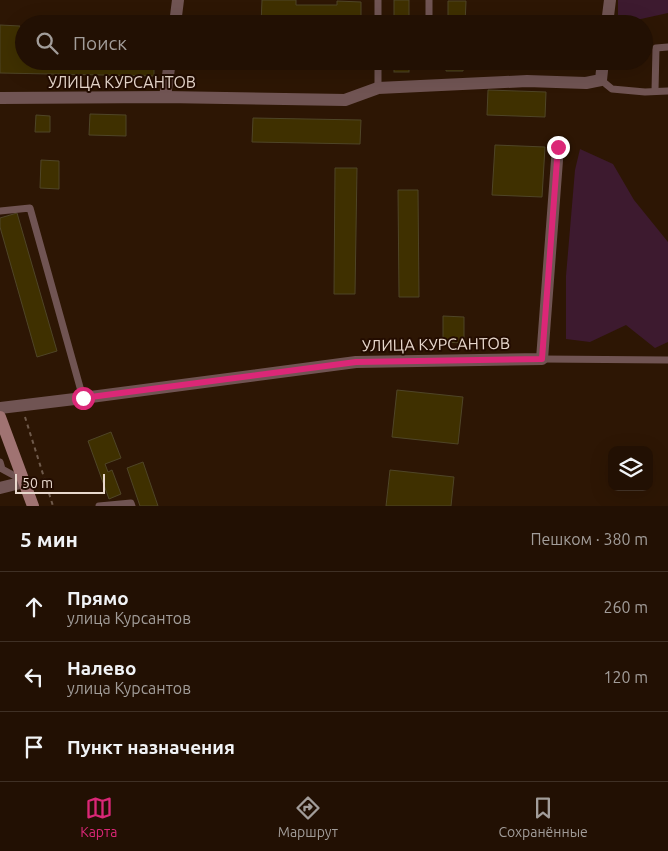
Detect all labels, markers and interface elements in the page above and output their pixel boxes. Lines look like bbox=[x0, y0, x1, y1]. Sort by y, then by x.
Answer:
search box bbox=[15, 15, 653, 70]
icon: search bbox=[33, 29, 61, 57]
text: Поиск bbox=[73, 32, 127, 54]
street label: УЛИЦА КУРСАНТОВ bbox=[48, 73, 196, 91]
route end bbox=[547, 136, 570, 159]
street label: УЛИЦА КУРСАНТОВ bbox=[362, 334, 510, 354]
route start bbox=[72, 387, 95, 410]
map controls bbox=[608, 446, 653, 491]
button: layers bbox=[608, 446, 653, 491]
scale bar bbox=[15, 471, 105, 494]
text: 50 m bbox=[22, 475, 53, 491]
text: 5 мин bbox=[20, 527, 78, 551]
text: Пешком · 380 m bbox=[530, 530, 648, 548]
text: Прямо bbox=[67, 587, 129, 609]
icon: ahead bbox=[20, 593, 48, 621]
text: 260 m bbox=[603, 598, 648, 616]
text: улица Курсантов bbox=[67, 609, 191, 627]
text: Налево bbox=[67, 657, 136, 679]
icon: left bbox=[20, 663, 48, 691]
text: 120 m bbox=[603, 668, 648, 686]
text: улица Курсантов bbox=[67, 679, 191, 697]
icon: arrive bbox=[20, 733, 48, 761]
text: Пункт назначения bbox=[67, 736, 235, 758]
tab: Карта bbox=[80, 794, 117, 840]
tab: Маршрут bbox=[278, 794, 338, 840]
tab: Сохранённые bbox=[498, 794, 588, 840]

